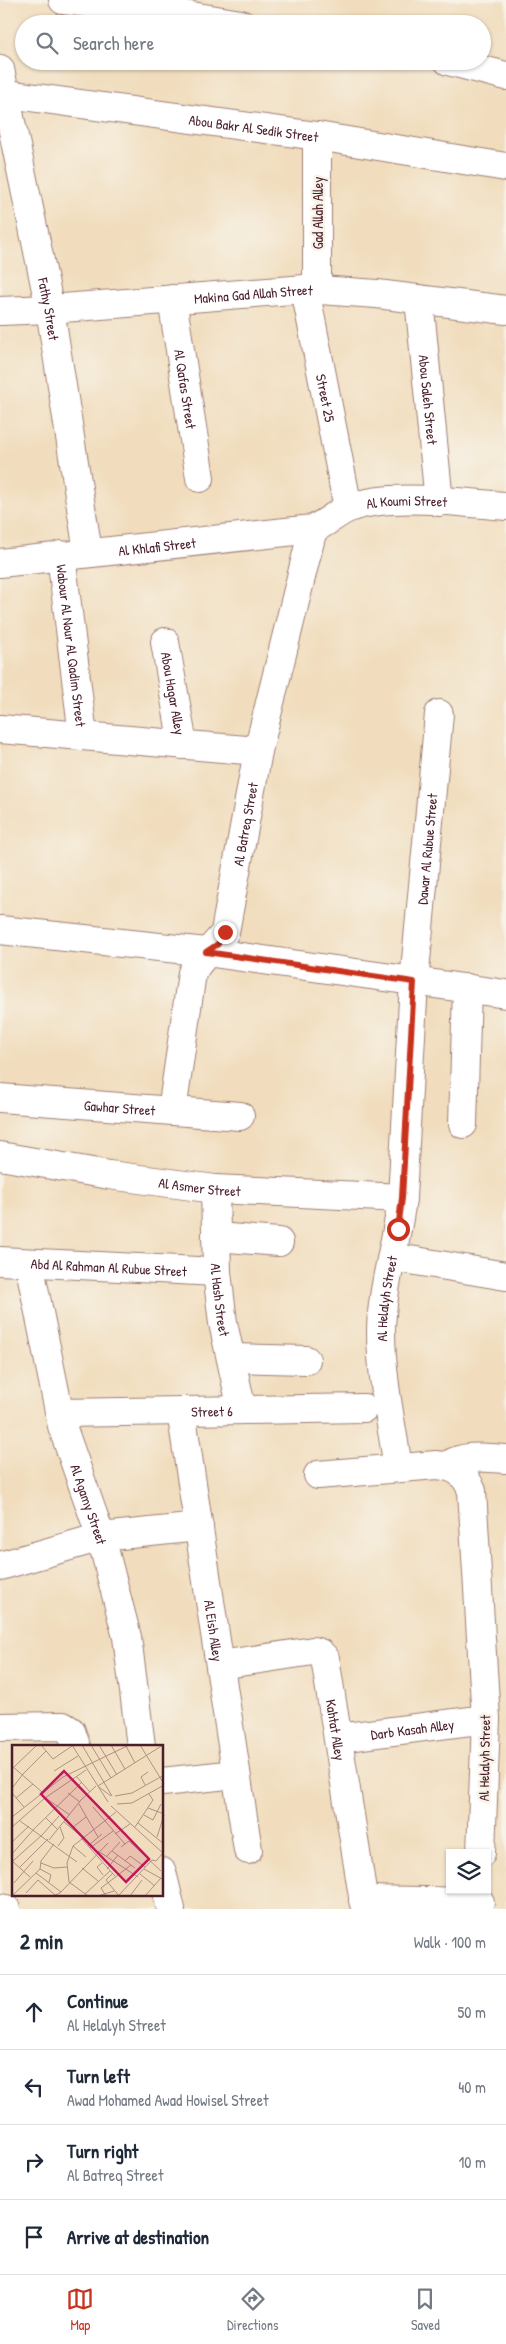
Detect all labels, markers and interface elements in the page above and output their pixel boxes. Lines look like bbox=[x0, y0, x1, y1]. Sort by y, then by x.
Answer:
search box bbox=[15, 15, 491, 70]
icon: search bbox=[33, 29, 61, 57]
text: Search here bbox=[73, 30, 154, 56]
street label: Abou Bakr Al Sedik Street bbox=[188, 109, 320, 146]
street label: Gad Allah Alley bbox=[308, 177, 328, 249]
street label: Fathy Street bbox=[34, 275, 64, 342]
street label: Makina Gad Allah Street bbox=[193, 279, 313, 307]
street label: Al Qafas Street bbox=[170, 348, 202, 430]
street label: Abou Saleh Street bbox=[415, 354, 443, 445]
street label: Street 25 bbox=[312, 372, 340, 424]
street label: Al Koumi Street bbox=[364, 490, 448, 512]
street label: Al Khlafi Street bbox=[117, 532, 197, 560]
street label: Wabour Al Nour Al Qadim Street bbox=[53, 563, 91, 728]
street label: Abou Hagar Alley bbox=[157, 650, 191, 736]
street label: Al Batreq Street bbox=[228, 780, 262, 867]
street label: Dawar Al Rubue Street bbox=[412, 792, 441, 905]
route end bbox=[214, 921, 237, 944]
street label: Gawhar Street bbox=[83, 1095, 156, 1119]
street label: Al Asmer Street bbox=[157, 1172, 241, 1200]
route start bbox=[387, 1218, 410, 1241]
street label: Abd Al Rahman Al Rubue Street bbox=[30, 1253, 187, 1280]
street label: Al Helalyh Street bbox=[371, 1254, 401, 1342]
street label: Al Hash Street bbox=[207, 1263, 235, 1338]
street label: Street 6 bbox=[191, 1401, 233, 1420]
street label: Al Agamy Street bbox=[67, 1461, 112, 1546]
street label: Al Eish Alley bbox=[200, 1598, 229, 1663]
street label: Kahtat Alley bbox=[322, 1698, 351, 1762]
street label: Darb Kasah Alley bbox=[370, 1714, 455, 1743]
street label: Al Helalyh Street bbox=[474, 1714, 495, 1801]
inset map bbox=[12, 1745, 164, 1896]
map controls bbox=[446, 1849, 491, 1894]
button: layers bbox=[446, 1849, 491, 1894]
text: 2 min bbox=[20, 1927, 63, 1956]
text: Walk · 100 m bbox=[414, 1931, 486, 1953]
text: Continue bbox=[67, 1988, 128, 2014]
icon: ahead bbox=[20, 1998, 48, 2026]
text: 50 m bbox=[458, 2001, 486, 2023]
text: Al Helalyh Street bbox=[67, 2014, 166, 2036]
text: Turn left bbox=[67, 2063, 130, 2089]
icon: left bbox=[20, 2073, 48, 2101]
text: 40 m bbox=[458, 2076, 486, 2098]
text: Awad Mohamed Awad Howisel Street bbox=[67, 2089, 269, 2111]
text: Turn right bbox=[67, 2138, 138, 2164]
icon: right bbox=[20, 2148, 48, 2176]
text: 10 m bbox=[458, 2151, 486, 2173]
text: Al Batreq Street bbox=[67, 2164, 164, 2186]
icon: arrive bbox=[20, 2223, 48, 2251]
text: Arrive at destination bbox=[67, 2224, 209, 2250]
tab: Map bbox=[66, 2285, 94, 2334]
tab: Directions bbox=[227, 2285, 278, 2334]
tab: Saved bbox=[411, 2285, 440, 2334]

